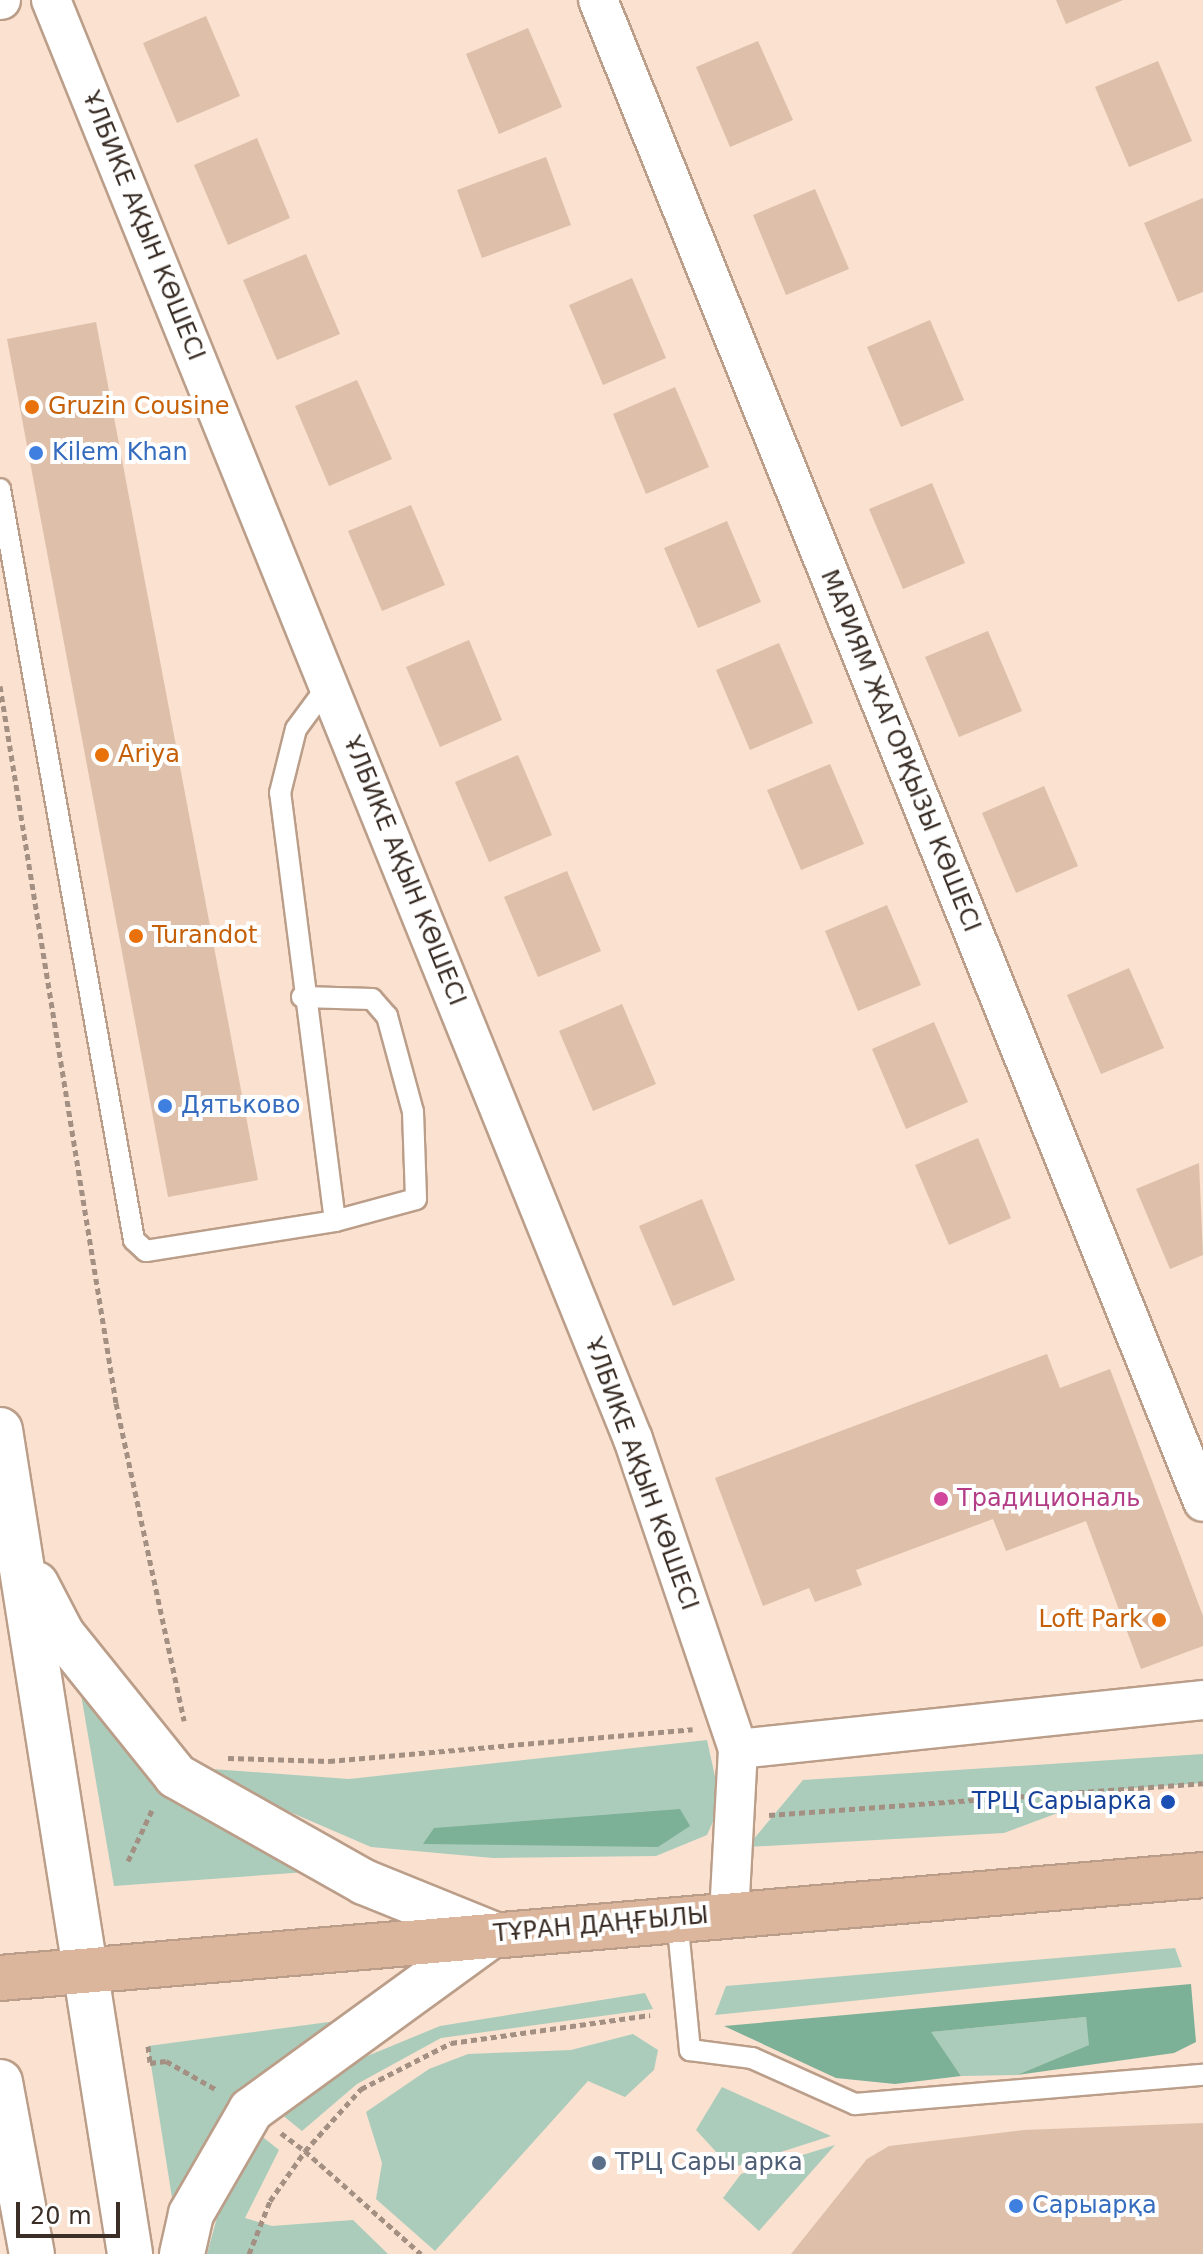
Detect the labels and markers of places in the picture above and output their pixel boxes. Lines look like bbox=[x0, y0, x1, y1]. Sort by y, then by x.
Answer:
place label: Gruzin Cousine bbox=[48, 393, 230, 421]
marker: Gruzin Cousine bbox=[23, 398, 41, 416]
place label: Kilem Khan bbox=[52, 439, 188, 467]
marker: Kilem Khan bbox=[27, 444, 45, 462]
place label: Ariya bbox=[118, 741, 180, 769]
marker: Ariya bbox=[93, 746, 111, 764]
place label: Turandot bbox=[152, 922, 257, 950]
marker: Turandot bbox=[127, 927, 145, 945]
place label: Дятьково bbox=[181, 1092, 300, 1120]
marker: Дятьково bbox=[156, 1097, 174, 1115]
place label: Традициональ bbox=[957, 1485, 1140, 1513]
marker: Традициональ bbox=[932, 1490, 950, 1508]
place label: Loft Park bbox=[1038, 1606, 1143, 1634]
marker: Loft Park bbox=[1150, 1611, 1168, 1629]
place label: ТРЦ Сарыарка bbox=[972, 1788, 1152, 1816]
marker: ТРЦ Сарыарка bbox=[1159, 1793, 1177, 1811]
place label: ТРЦ Сары арка bbox=[615, 2149, 803, 2177]
marker: ТРЦ Сары арка bbox=[590, 2154, 608, 2172]
place label: Сарыарқа bbox=[1032, 2192, 1157, 2220]
marker: Сарыарқа bbox=[1007, 2197, 1025, 2215]

